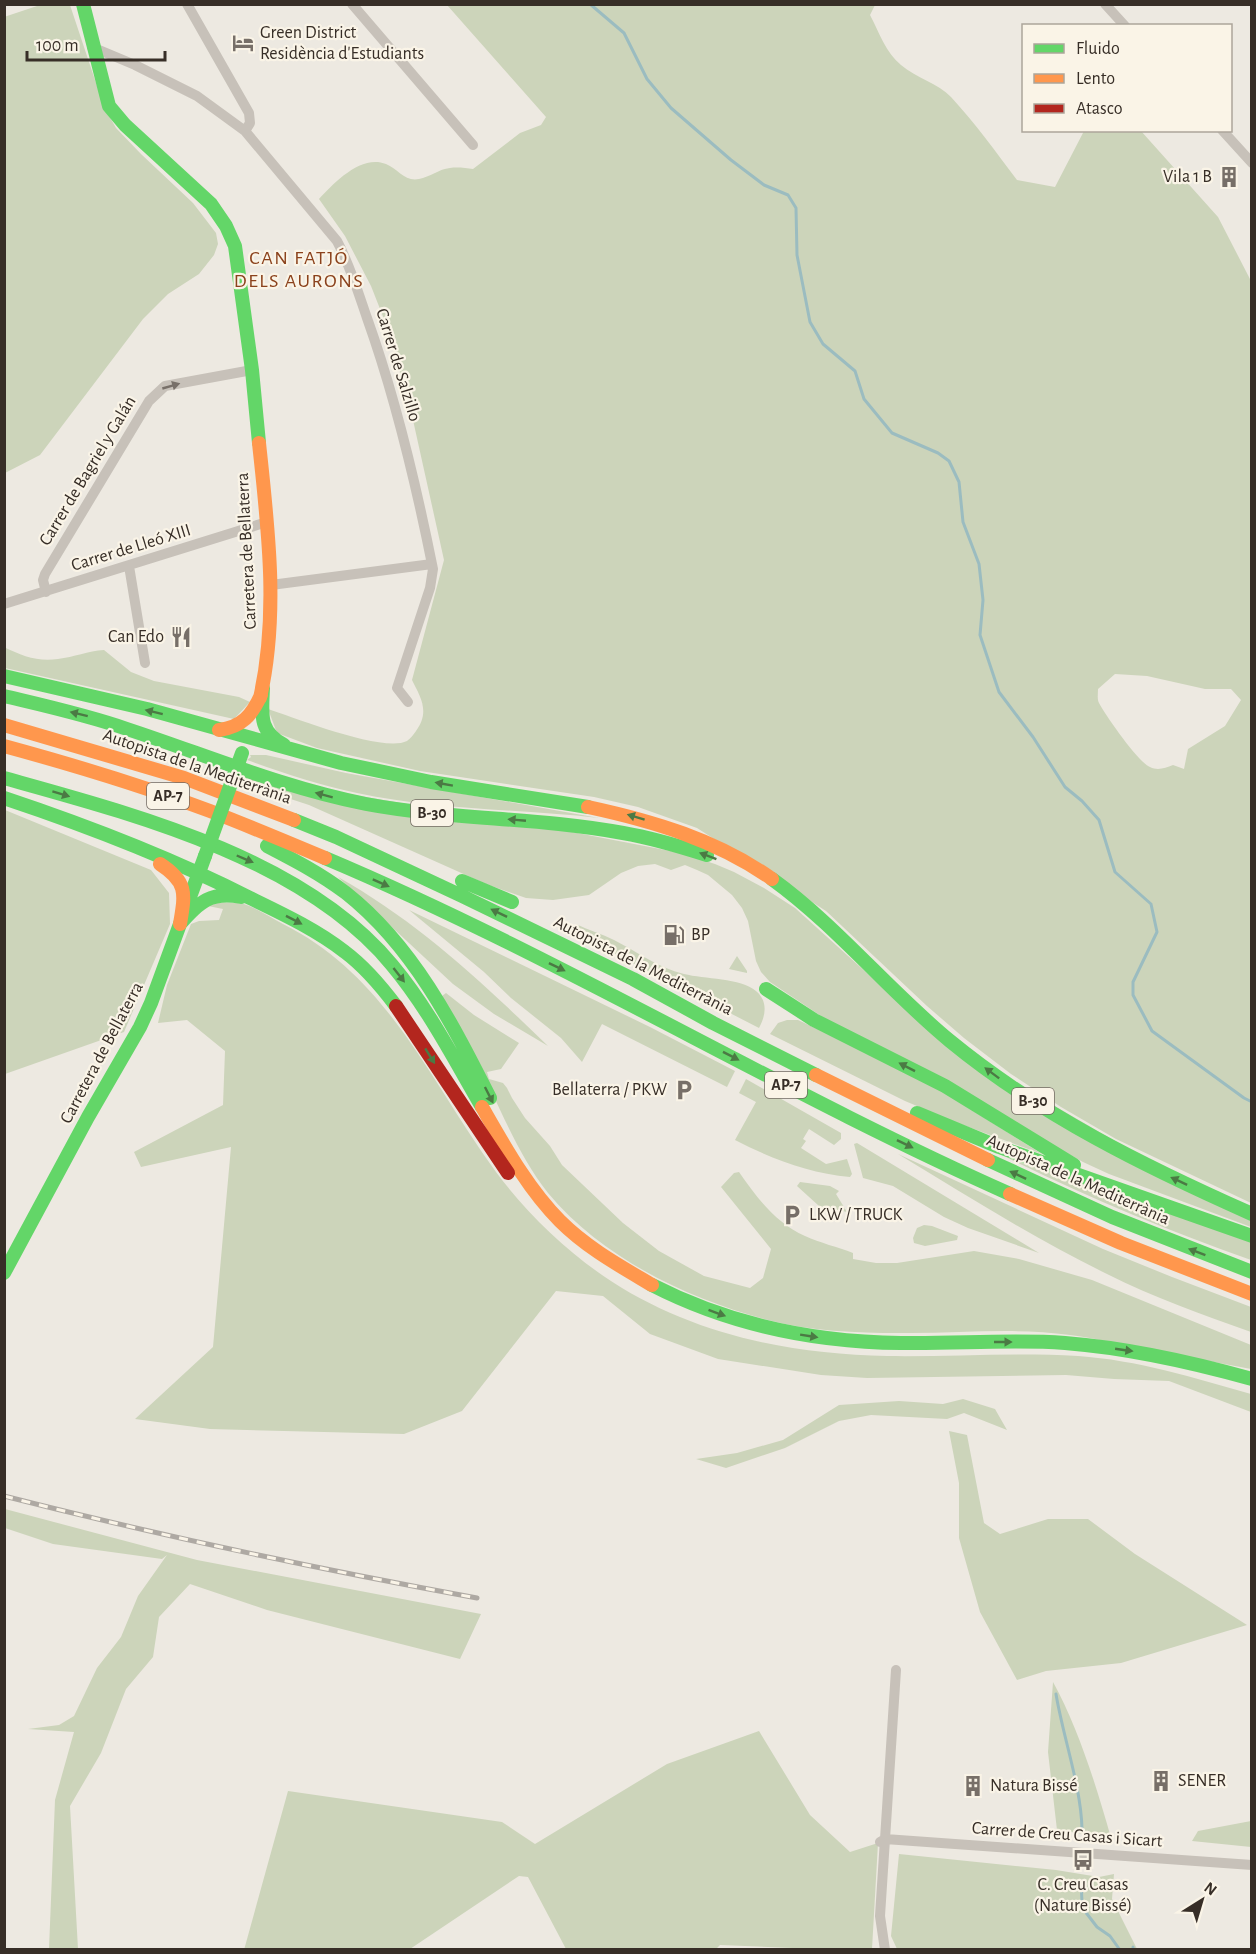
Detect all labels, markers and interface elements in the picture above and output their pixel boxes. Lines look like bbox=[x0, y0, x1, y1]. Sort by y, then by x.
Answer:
scale bar bbox=[27, 24, 165, 62]
place label: Green District Residència d'Estudiants bbox=[260, 24, 424, 63]
legend bbox=[1022, 24, 1232, 132]
hotel icon: Green District Residència d'Estudiants bbox=[231, 31, 255, 55]
text: 100 m bbox=[36, 37, 79, 55]
text: Fluido bbox=[1076, 40, 1120, 58]
text: Lento bbox=[1076, 70, 1115, 88]
text: Atasco bbox=[1076, 100, 1123, 118]
building icon: Vila 1 B bbox=[1217, 165, 1241, 189]
place label: Vila 1 B bbox=[1163, 168, 1212, 186]
district label: CAN FATJÓ DELS AURONS bbox=[234, 247, 364, 291]
street label: Carrer de Salzillo bbox=[372, 306, 424, 424]
one-way arrow bbox=[162, 381, 180, 390]
street label: Carrer de Bagriel y Galán bbox=[36, 393, 140, 549]
street label: Carretera de Bellaterra bbox=[234, 472, 260, 630]
street label: Carrer de Lleó XIII bbox=[69, 521, 193, 575]
restaurant icon: Can Edo bbox=[169, 625, 193, 649]
place label: Can Edo bbox=[108, 628, 164, 646]
one-way arrow bbox=[145, 707, 163, 717]
one-way arrow bbox=[70, 709, 88, 719]
street label: Autopista de la Mediterrània bbox=[100, 726, 294, 808]
one-way arrow bbox=[434, 779, 453, 788]
road number: AP-7 bbox=[147, 783, 189, 809]
one-way arrow bbox=[315, 789, 333, 799]
one-way arrow bbox=[52, 790, 70, 799]
road number: B-30 bbox=[411, 800, 453, 826]
one-way arrow bbox=[627, 812, 645, 821]
one-way arrow bbox=[507, 815, 526, 825]
one-way arrow bbox=[698, 850, 716, 860]
one-way arrow bbox=[236, 854, 254, 864]
one-way arrow bbox=[372, 879, 390, 889]
one-way arrow bbox=[490, 909, 507, 918]
street label: Autopista de la Mediterrània bbox=[551, 913, 735, 1019]
one-way arrow bbox=[286, 915, 303, 925]
fuel station icon: BP bbox=[662, 923, 686, 947]
place label: BP bbox=[691, 926, 710, 944]
one-way arrow bbox=[549, 962, 566, 972]
one-way arrow bbox=[392, 967, 404, 982]
street label: Carretera de Bellaterra bbox=[57, 979, 147, 1127]
one-way arrow bbox=[425, 1048, 436, 1064]
one-way arrow bbox=[722, 1051, 739, 1061]
one-way arrow bbox=[898, 1062, 915, 1071]
one-way arrow bbox=[985, 1067, 1001, 1079]
road number: AP-7 bbox=[765, 1072, 807, 1098]
parking icon: Bellaterra / PKW bbox=[672, 1078, 696, 1102]
place label: Bellaterra / PKW bbox=[552, 1081, 667, 1099]
one-way arrow bbox=[484, 1086, 493, 1103]
road number: B-30 bbox=[1012, 1088, 1054, 1114]
street label: Autopista de la Mediterrània bbox=[984, 1131, 1172, 1229]
one-way arrow bbox=[896, 1139, 913, 1149]
one-way arrow bbox=[1009, 1170, 1026, 1179]
one-way arrow bbox=[1171, 1177, 1188, 1186]
parking icon: LKW / TRUCK bbox=[780, 1203, 804, 1227]
place label: LKW / TRUCK bbox=[809, 1206, 903, 1224]
one-way arrow bbox=[1187, 1247, 1205, 1257]
one-way arrow bbox=[708, 1308, 726, 1318]
one-way arrow bbox=[799, 1332, 818, 1341]
one-way arrow bbox=[994, 1337, 1013, 1347]
one-way arrow bbox=[1115, 1345, 1134, 1354]
building icon: SENER bbox=[1149, 1769, 1173, 1793]
place label: SENER bbox=[1178, 1772, 1226, 1790]
building icon: Natura Bissé bbox=[961, 1774, 985, 1798]
place label: Natura Bissé bbox=[990, 1777, 1078, 1795]
street label: Carrer de Creu Casas i Sicart bbox=[971, 1819, 1163, 1851]
bus stop icon: C. Creu Casas (Nature Bissé) bbox=[1071, 1848, 1095, 1872]
north arrow bbox=[1172, 1870, 1232, 1930]
place label: C. Creu Casas (Nature Bissé) bbox=[1034, 1876, 1132, 1915]
text: N bbox=[1201, 1879, 1220, 1899]

